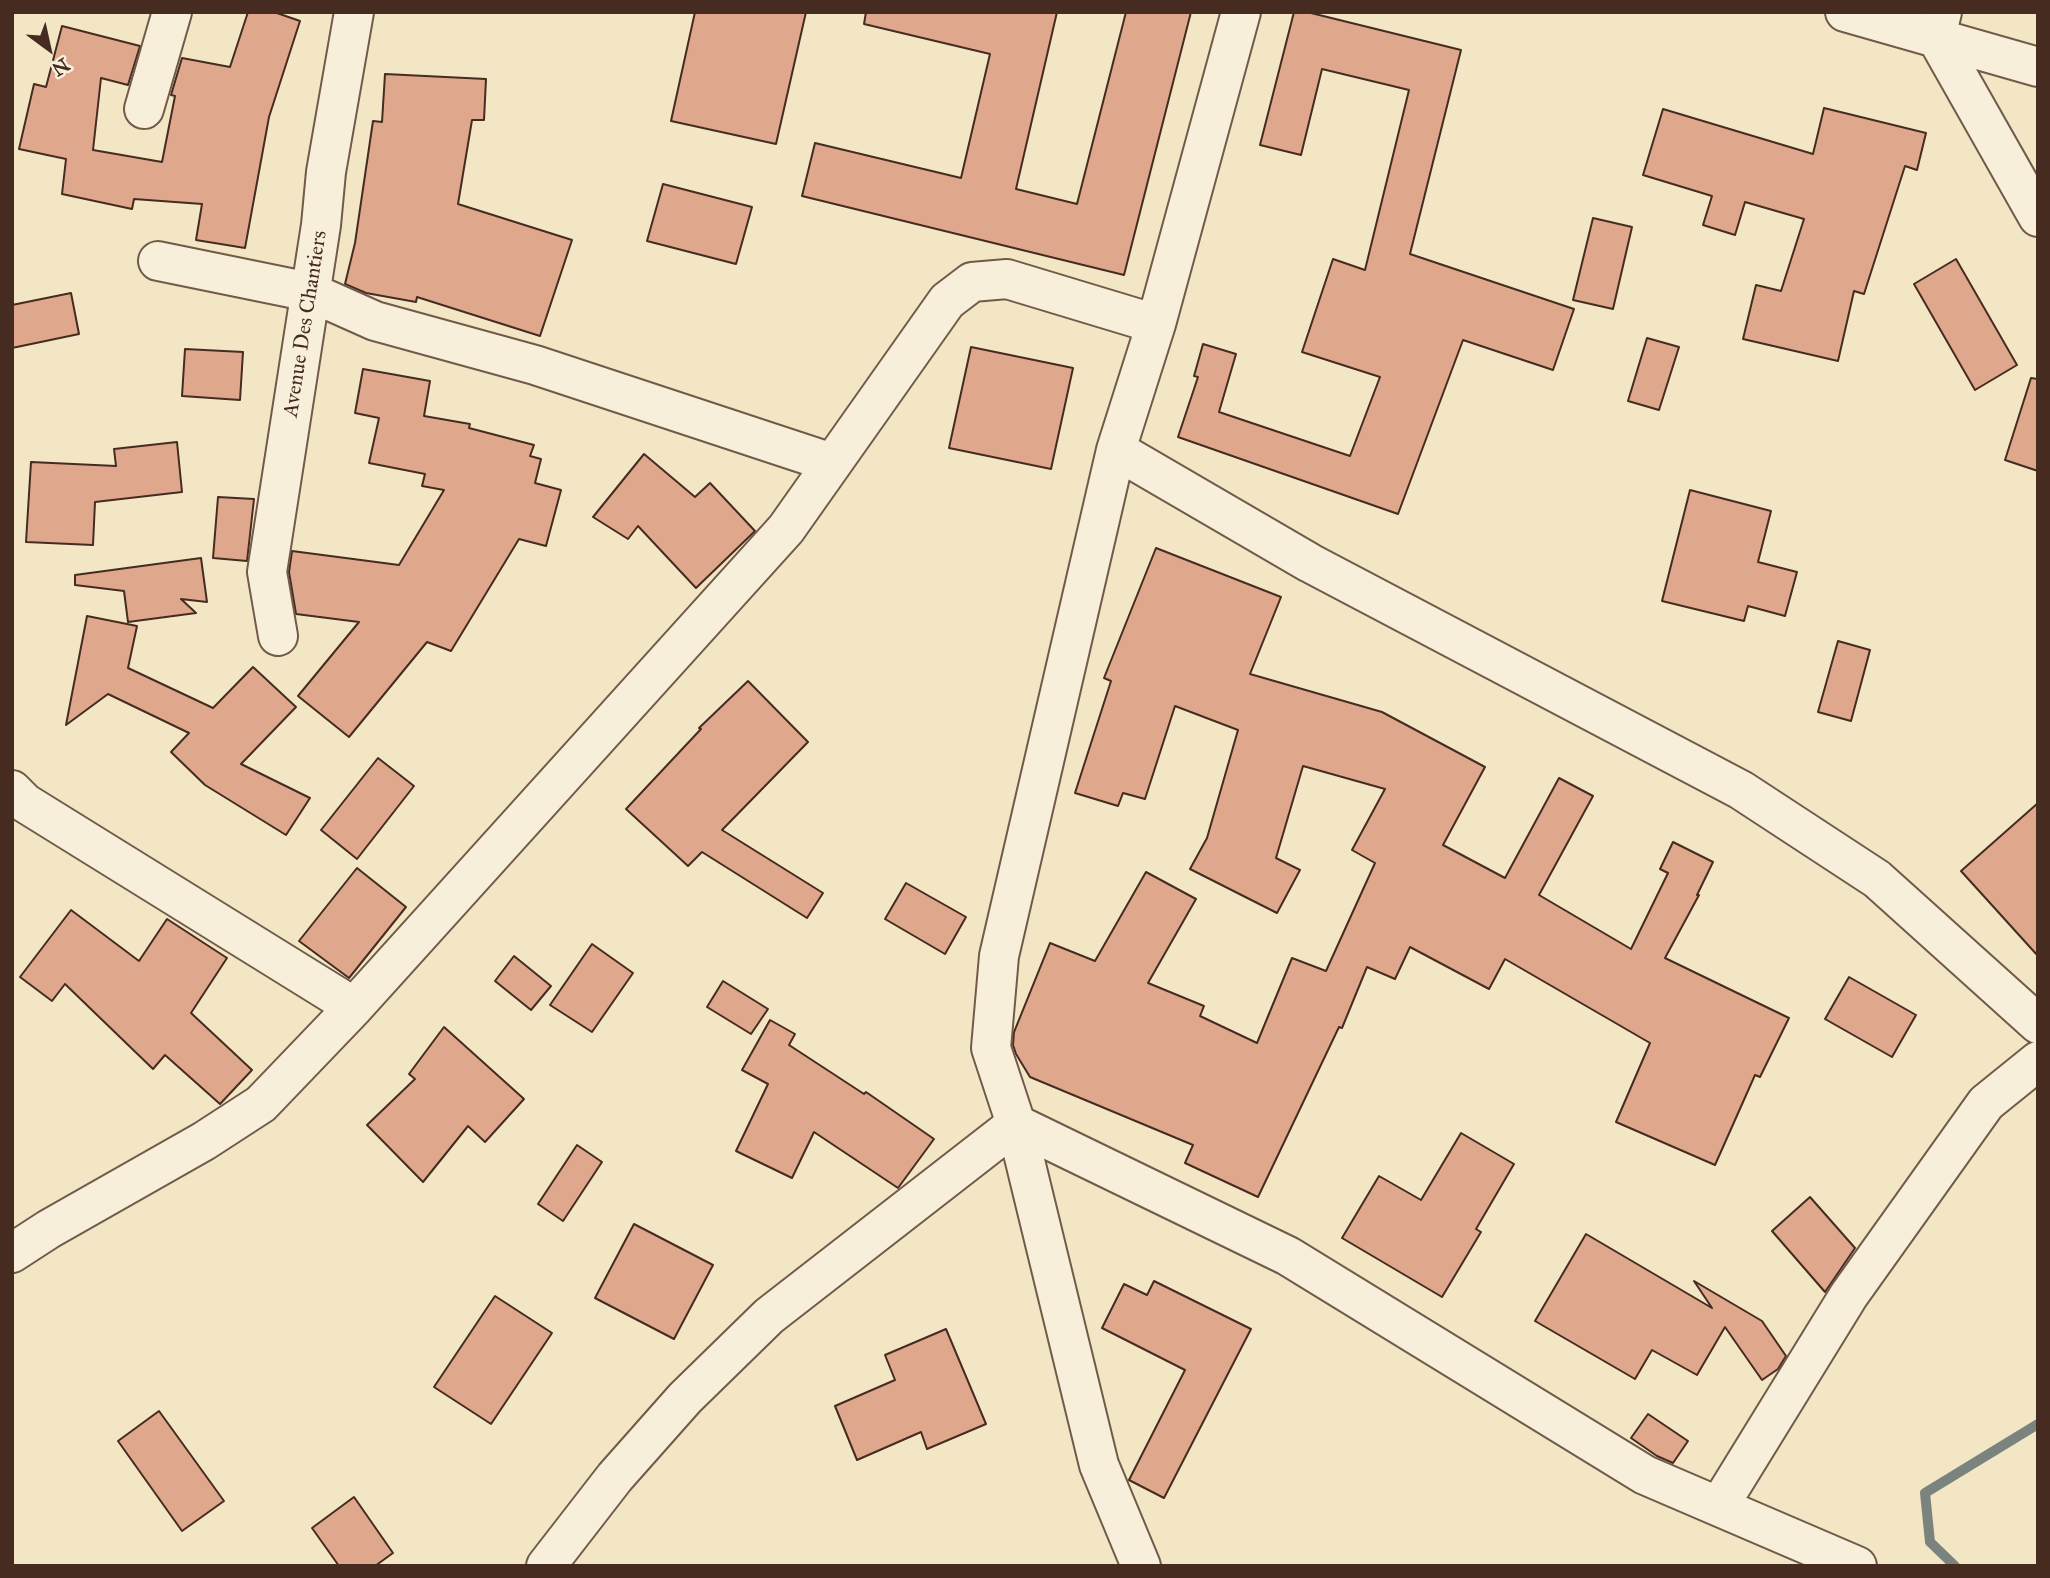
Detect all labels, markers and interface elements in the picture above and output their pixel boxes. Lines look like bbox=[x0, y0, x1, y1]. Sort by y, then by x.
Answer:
north arrow bbox=[14, 14, 84, 84]
text: N bbox=[48, 53, 74, 81]
street label: Avenue Des Chantiers bbox=[279, 229, 333, 419]

